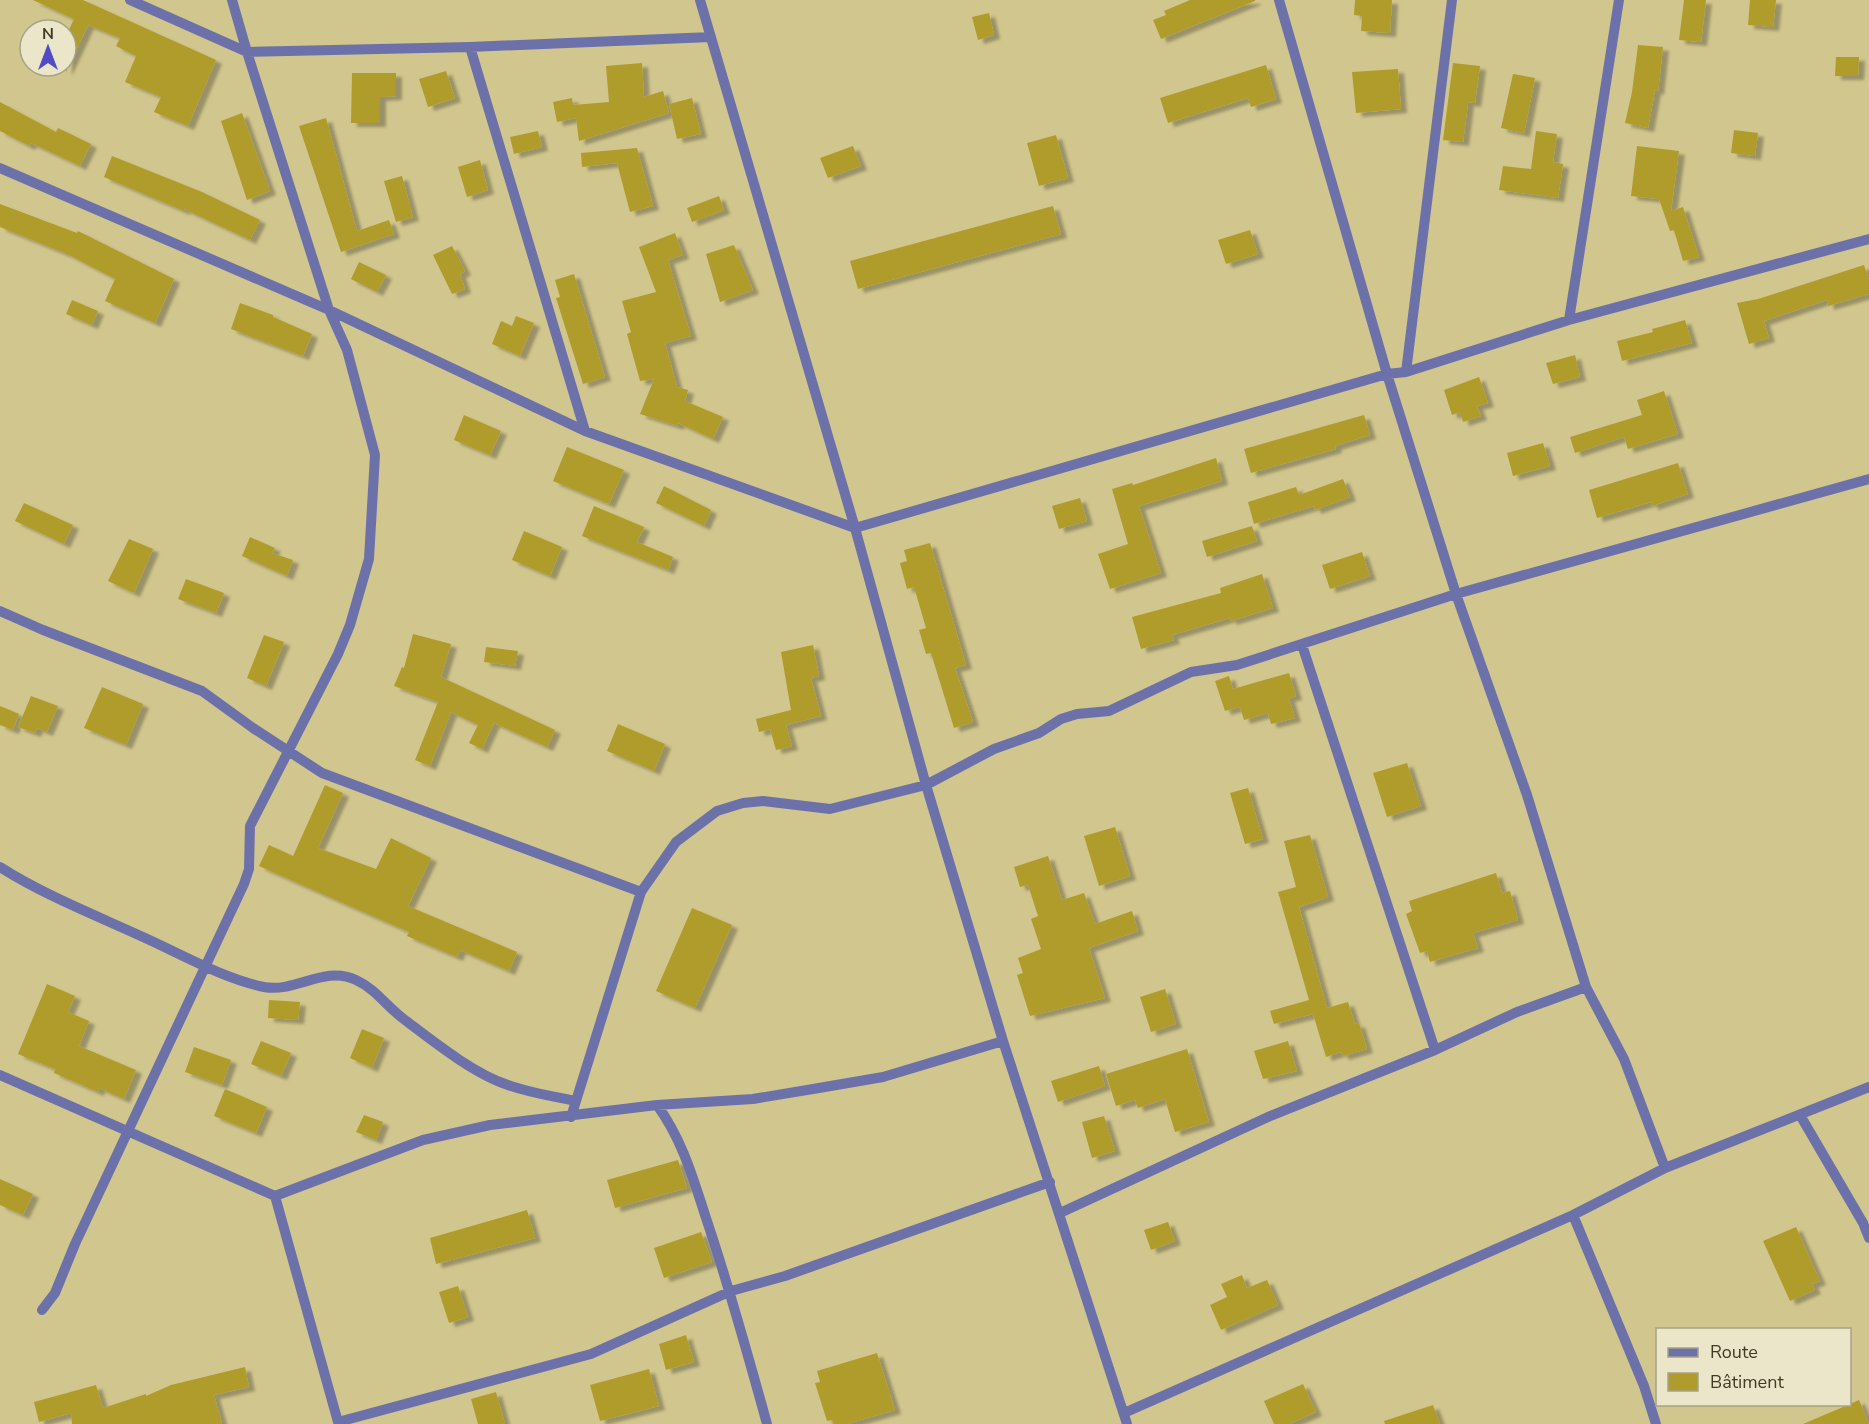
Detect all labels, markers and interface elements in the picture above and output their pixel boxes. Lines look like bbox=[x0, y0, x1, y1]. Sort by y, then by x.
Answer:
north arrow bbox=[18, 18, 78, 78]
text: N bbox=[42, 23, 54, 45]
legend bbox=[1656, 1328, 1851, 1406]
text: Route bbox=[1710, 1340, 1758, 1364]
text: Bâtiment bbox=[1710, 1370, 1784, 1394]

